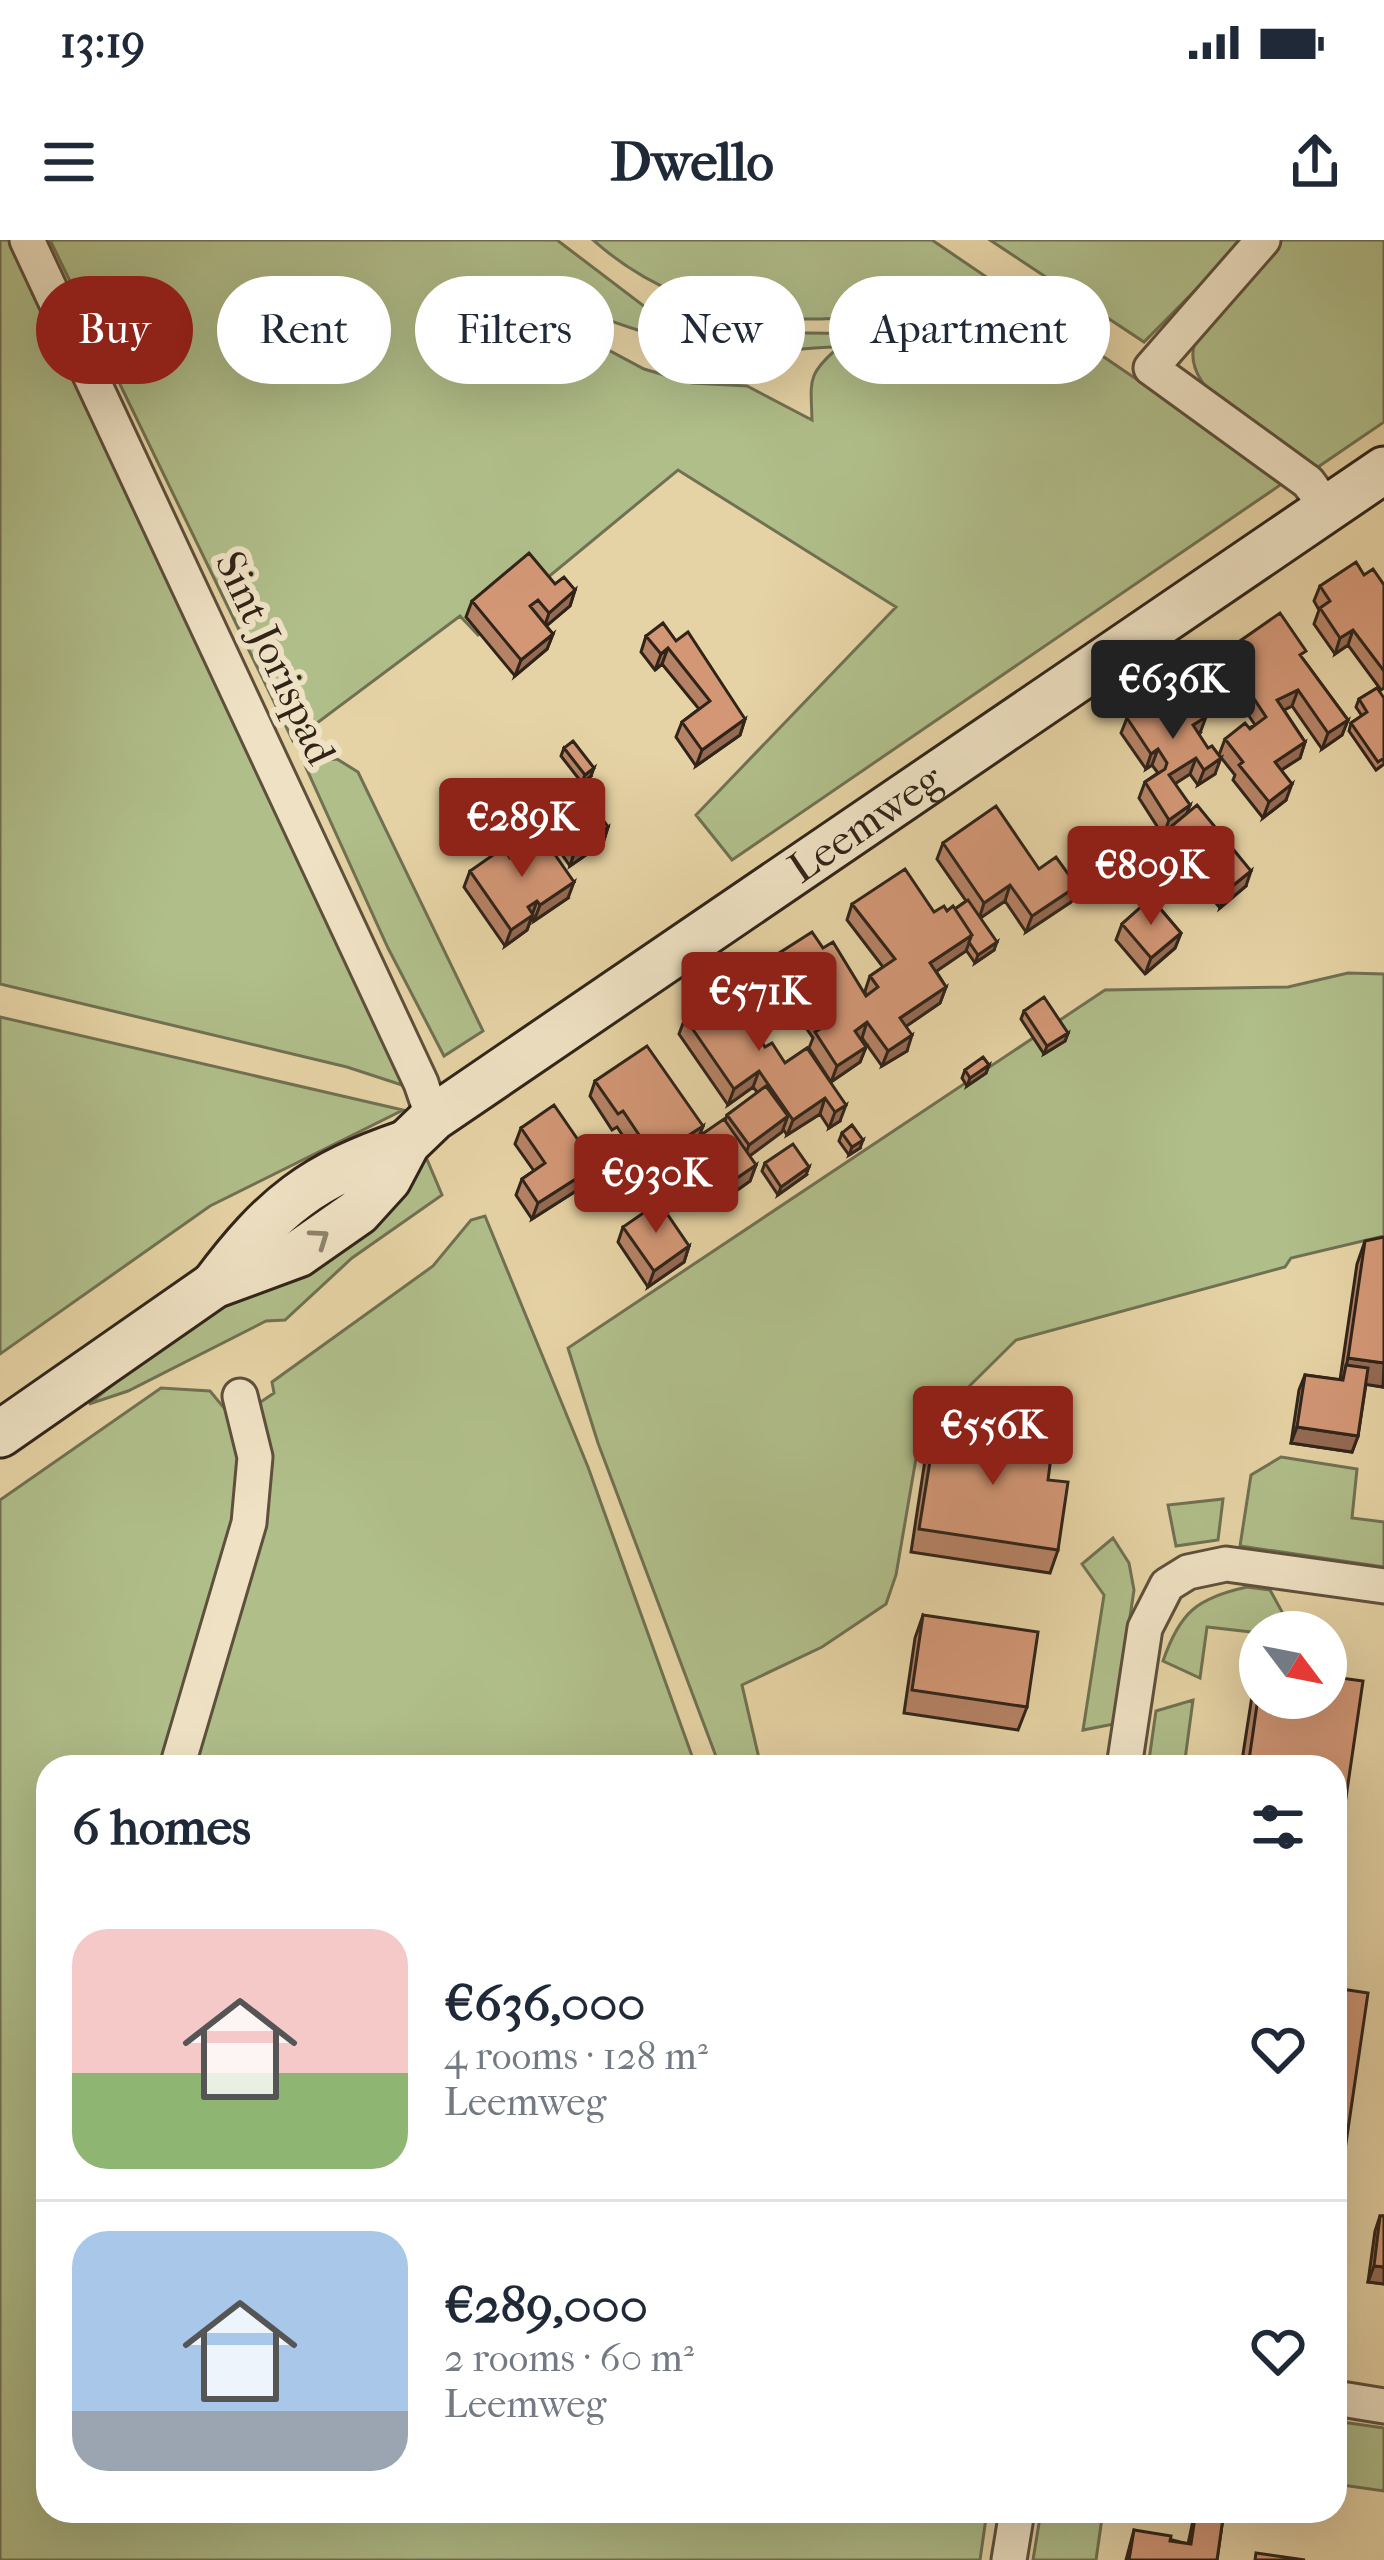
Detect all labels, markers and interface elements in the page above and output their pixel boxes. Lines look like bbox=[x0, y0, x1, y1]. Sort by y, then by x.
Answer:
text: 13:19 bbox=[60, 16, 145, 69]
icon: menu bbox=[36, 129, 102, 195]
icon: share bbox=[1282, 129, 1348, 195]
text: Dwello bbox=[610, 131, 774, 194]
chip: Buy bbox=[36, 276, 193, 384]
chip: Rent bbox=[217, 276, 391, 384]
chip: Filters bbox=[415, 276, 614, 384]
chip: New bbox=[638, 276, 805, 384]
chip: Apartment bbox=[829, 276, 1110, 384]
street label: Sint Jorispad bbox=[204, 544, 346, 773]
pin: €636K bbox=[1089, 640, 1257, 742]
text: €636K bbox=[1118, 656, 1228, 702]
street label: Leemweg bbox=[779, 754, 952, 893]
pin: €289K bbox=[438, 778, 606, 880]
text: €289K bbox=[466, 794, 578, 840]
pin: €809K bbox=[1067, 826, 1235, 928]
text: €809K bbox=[1094, 842, 1208, 888]
pin: €571K bbox=[675, 952, 843, 1054]
text: €571K bbox=[708, 968, 810, 1014]
pin: €930K bbox=[572, 1134, 740, 1236]
text: €930K bbox=[601, 1150, 711, 1196]
one-way arrow bbox=[307, 1230, 329, 1252]
pin: €556K bbox=[909, 1386, 1077, 1488]
text: €556K bbox=[940, 1402, 1046, 1448]
north arrow bbox=[1239, 1611, 1347, 1719]
map controls bbox=[1239, 1611, 1347, 1719]
icon: filters bbox=[1245, 1794, 1311, 1860]
text: 6 homes bbox=[72, 1797, 251, 1857]
text: €636,000 bbox=[444, 1973, 645, 2033]
icon: home bbox=[168, 1977, 312, 2121]
icon: heart bbox=[1245, 2016, 1311, 2082]
text: 4 rooms · 128 m² bbox=[444, 2033, 708, 2079]
text: Leemweg bbox=[444, 2079, 606, 2125]
text: €289,000 bbox=[444, 2275, 648, 2335]
icon: home bbox=[168, 2279, 312, 2423]
icon: heart bbox=[1245, 2318, 1311, 2384]
text: 2 rooms · 60 m² bbox=[444, 2335, 694, 2381]
text: Leemweg bbox=[444, 2381, 606, 2427]

